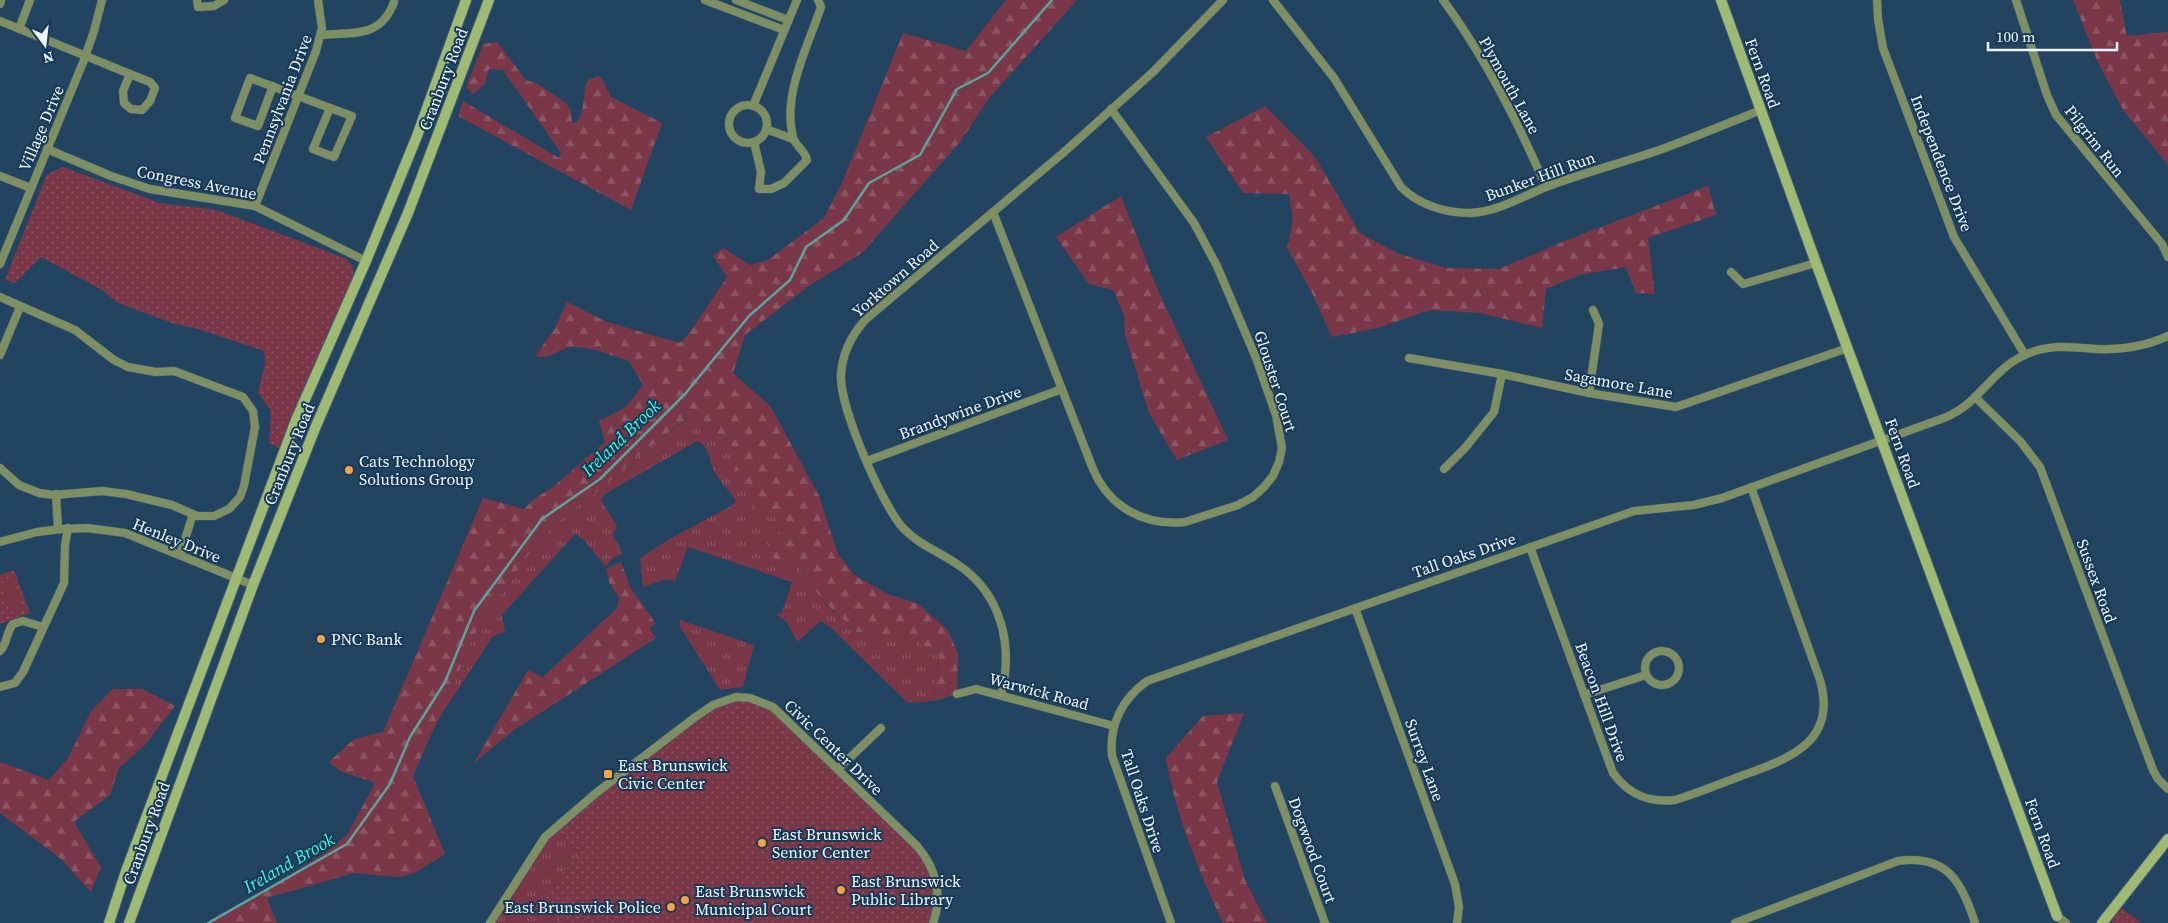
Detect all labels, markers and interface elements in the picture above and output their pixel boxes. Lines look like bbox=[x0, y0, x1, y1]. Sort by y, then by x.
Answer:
north arrow bbox=[20, 20, 70, 70]
scale bar bbox=[1988, 20, 2117, 52]
street label: Cranbury Road bbox=[413, 25, 473, 133]
text: 100 m bbox=[1996, 26, 2036, 47]
street label: Pennsylvania Drive bbox=[247, 31, 317, 167]
street label: Plymouth Lane bbox=[1474, 32, 1546, 138]
street label: Fern Road bbox=[1740, 35, 1786, 111]
text: N bbox=[41, 47, 56, 69]
street label: Village Drive bbox=[13, 82, 69, 174]
street label: Independence Drive bbox=[1906, 91, 1978, 235]
street label: Pilgrim Run bbox=[2060, 100, 2130, 182]
street label: Bunker Hill Run bbox=[1482, 146, 1598, 206]
street label: Congress Avenue bbox=[135, 160, 259, 204]
street label: Yorktown Road bbox=[847, 234, 943, 322]
street label: Glouster Court bbox=[1249, 328, 1303, 435]
street label: Sagamore Lane bbox=[1563, 363, 1675, 403]
street label: Brandywine Drive bbox=[896, 380, 1024, 444]
water label: Ireland Brook bbox=[575, 393, 666, 483]
street label: Cranbury Road bbox=[259, 400, 319, 508]
street label: Fern Road bbox=[1880, 415, 1926, 491]
place label: Cats Technology Solutions Group bbox=[359, 450, 476, 490]
marker: Cats Technology Solutions Group bbox=[343, 464, 355, 476]
street label: Henley Drive bbox=[130, 512, 224, 568]
street label: Tall Oaks Drive bbox=[1409, 527, 1519, 583]
street label: Sussex Road bbox=[2072, 536, 2122, 626]
place label: PNC Bank bbox=[331, 628, 403, 650]
marker: PNC Bank bbox=[315, 633, 327, 645]
street label: Beacon Hill Drive bbox=[1570, 639, 1634, 765]
street label: Warwick Road bbox=[987, 667, 1091, 715]
street label: Civic Center Drive bbox=[780, 694, 888, 800]
street label: Surrey Lane bbox=[1400, 716, 1450, 804]
street label: Tall Oaks Drive bbox=[1116, 746, 1170, 856]
place label: East Brunswick Civic Center bbox=[618, 754, 728, 794]
marker: East Brunswick Civic Center bbox=[602, 768, 614, 780]
street label: Cranbury Road bbox=[117, 779, 175, 887]
street label: Dogwood Court bbox=[1284, 794, 1343, 907]
street label: Fern Road bbox=[2020, 795, 2066, 871]
place label: East Brunswick Senior Center bbox=[772, 823, 882, 863]
water label: Ireland Brook bbox=[238, 826, 339, 899]
marker: East Brunswick Senior Center bbox=[756, 837, 768, 849]
place label: East Brunswick Public Library bbox=[851, 870, 961, 910]
place label: East Brunswick Municipal Court bbox=[695, 880, 812, 920]
marker: East Brunswick Public Library bbox=[835, 884, 847, 896]
marker: East Brunswick Municipal Court bbox=[679, 894, 691, 906]
place label: East Brunswick Police bbox=[504, 896, 661, 918]
marker: East Brunswick Police bbox=[665, 901, 677, 913]

